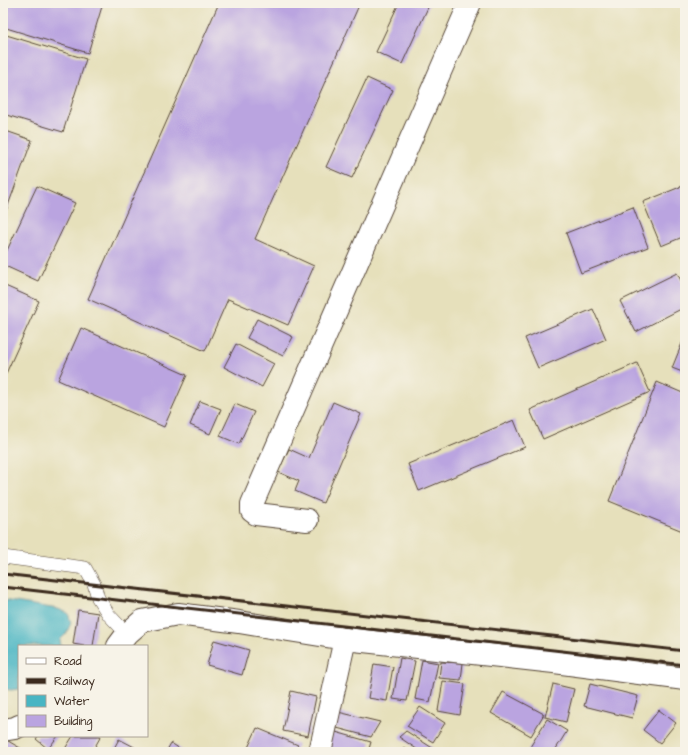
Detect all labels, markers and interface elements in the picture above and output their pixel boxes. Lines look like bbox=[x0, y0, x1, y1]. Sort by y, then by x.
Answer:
legend bbox=[18, 645, 148, 737]
text: Road bbox=[54, 653, 82, 670]
text: Railway bbox=[54, 673, 95, 691]
text: Water bbox=[54, 693, 90, 710]
text: Building bbox=[54, 713, 92, 731]

